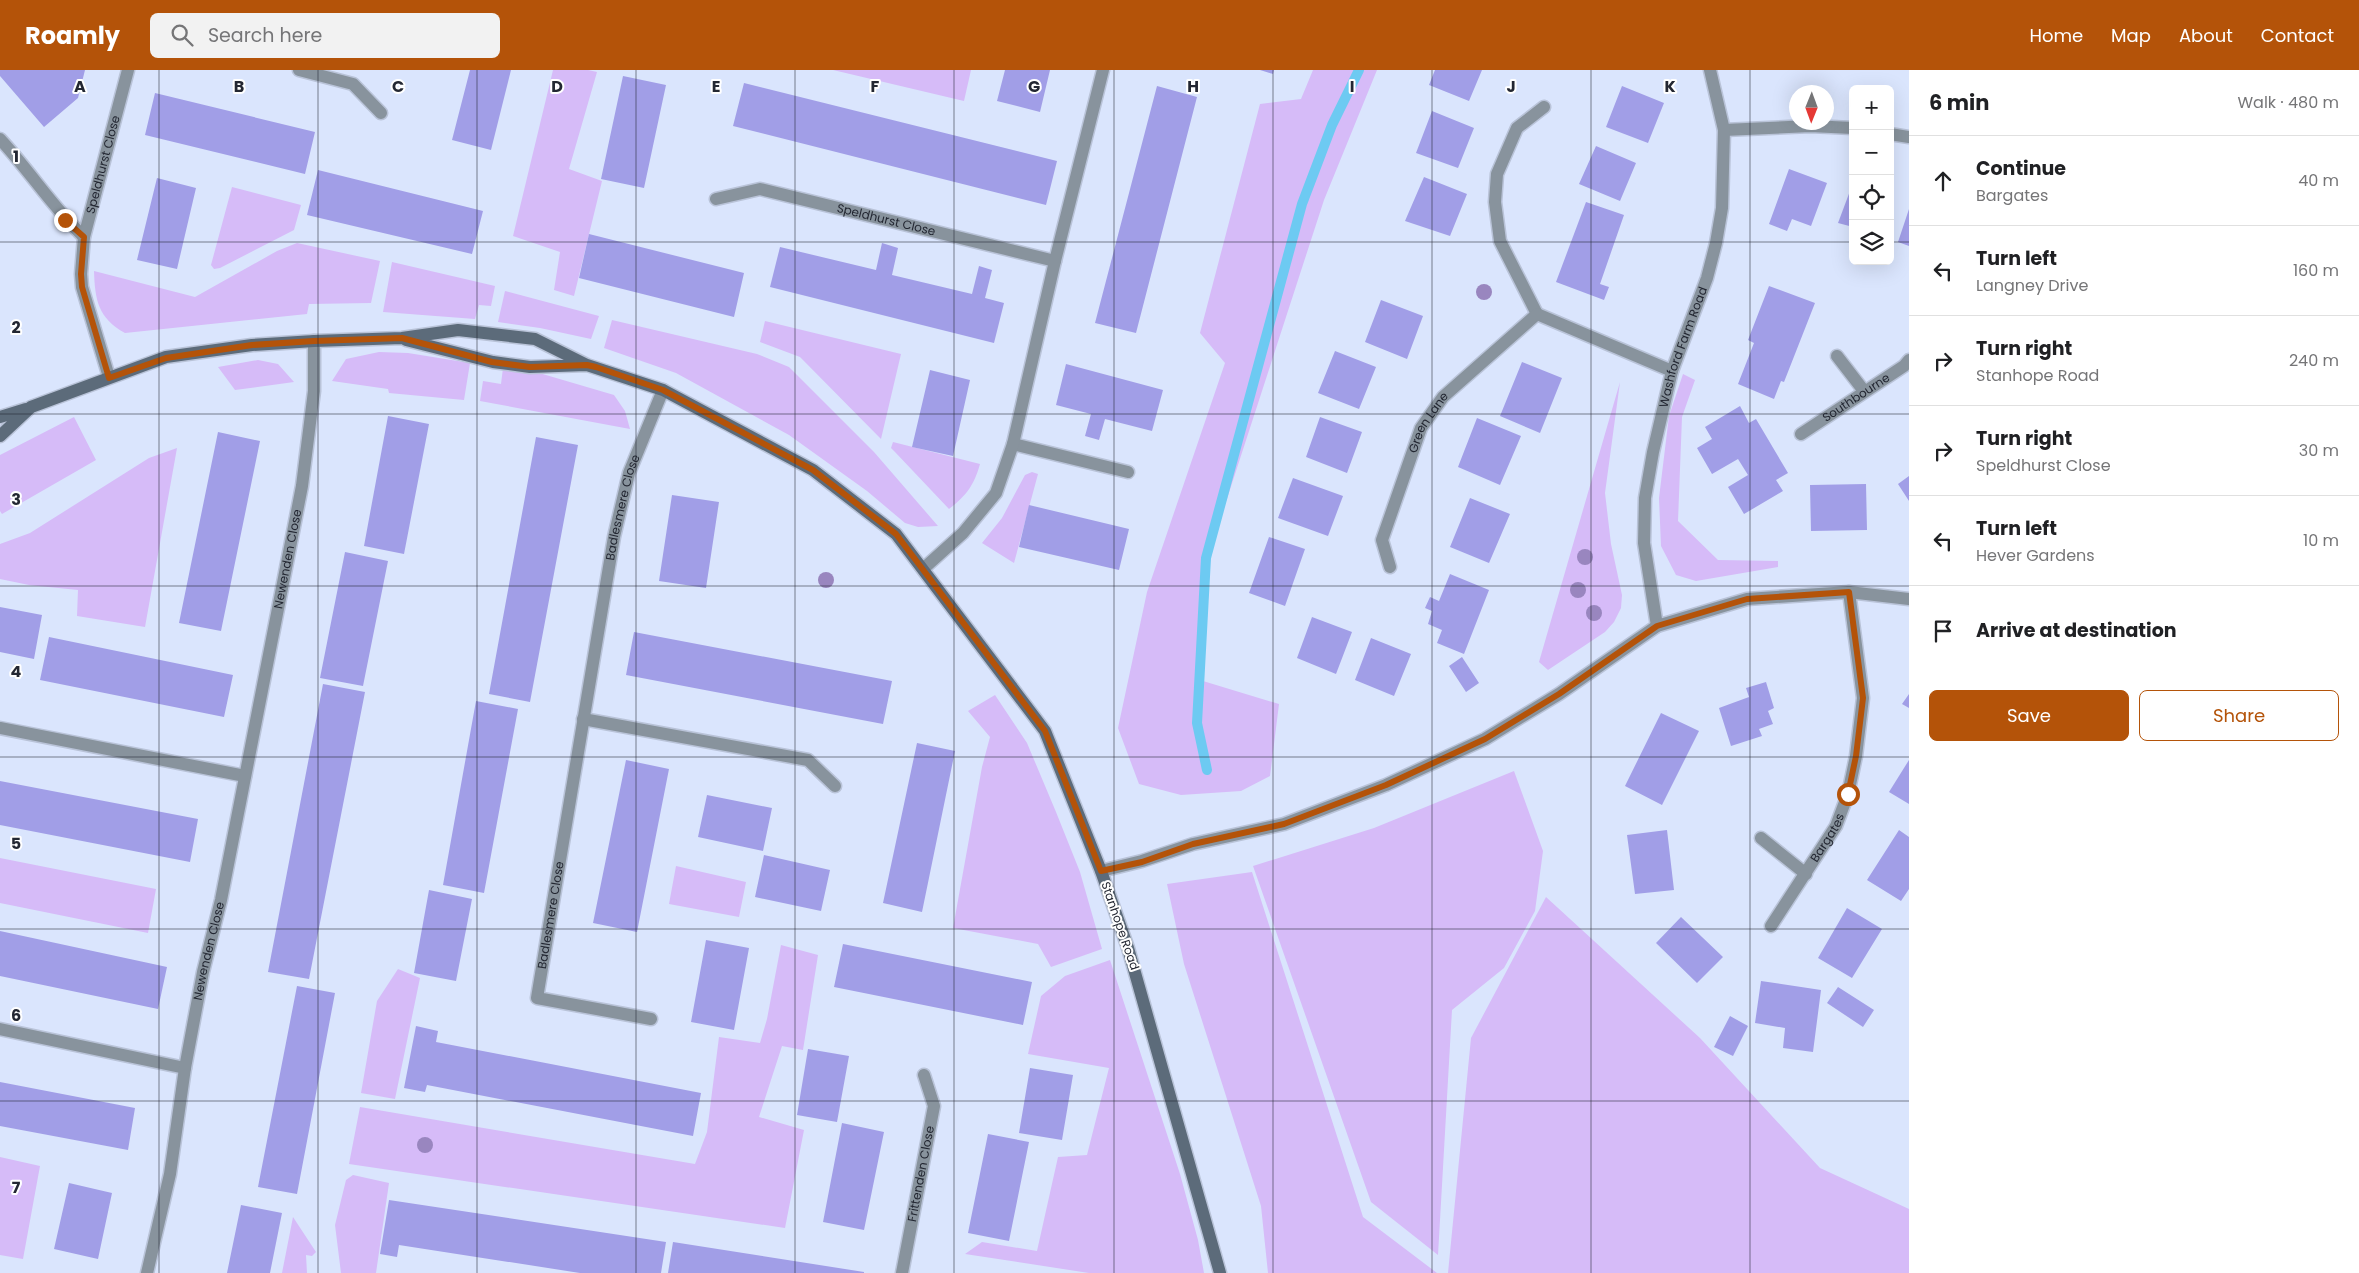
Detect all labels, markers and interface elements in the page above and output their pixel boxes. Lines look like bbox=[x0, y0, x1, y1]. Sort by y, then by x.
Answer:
search box bbox=[150, 13, 500, 58]
text: Roamly bbox=[25, 19, 120, 52]
icon: search bbox=[168, 21, 196, 49]
text: Search here bbox=[208, 22, 322, 49]
text: Home bbox=[2029, 23, 2083, 48]
text: Map bbox=[2111, 23, 2151, 48]
text: About bbox=[2179, 23, 2233, 48]
text: Contact bbox=[2261, 23, 2334, 48]
text: A bbox=[74, 75, 86, 98]
text: B bbox=[234, 75, 244, 98]
text: C bbox=[392, 75, 404, 98]
text: D bbox=[551, 75, 563, 98]
text: E bbox=[712, 75, 720, 98]
text: F bbox=[871, 75, 880, 98]
text: G bbox=[1028, 75, 1040, 98]
text: H bbox=[1187, 75, 1199, 98]
text: I bbox=[1350, 75, 1354, 98]
text: J bbox=[1506, 75, 1516, 98]
text: K bbox=[1664, 75, 1676, 98]
north arrow bbox=[1789, 85, 1834, 130]
map controls bbox=[1849, 85, 1894, 265]
button: + bbox=[1849, 85, 1894, 130]
text: 6 min bbox=[1929, 88, 1989, 117]
text: Walk · 480 m bbox=[2237, 91, 2339, 114]
street label: Speldhurst Close bbox=[82, 113, 124, 215]
button: − bbox=[1849, 130, 1894, 175]
text: 1 bbox=[13, 145, 19, 168]
text: Continue bbox=[1976, 155, 2066, 182]
icon: ahead bbox=[1929, 167, 1957, 195]
text: 40 m bbox=[2298, 169, 2339, 192]
button: locate bbox=[1849, 175, 1894, 220]
text: Bargates bbox=[1976, 184, 2048, 207]
street label: Speldhurst Close bbox=[835, 199, 937, 240]
route end bbox=[54, 209, 77, 232]
button: layers bbox=[1849, 220, 1894, 265]
text: Turn left bbox=[1976, 245, 2057, 272]
icon: left bbox=[1929, 257, 1957, 285]
text: 160 m bbox=[2293, 259, 2339, 282]
text: Langney Drive bbox=[1976, 274, 2088, 297]
street label: Washford Farm Road bbox=[1655, 284, 1711, 409]
text: 2 bbox=[11, 316, 21, 339]
text: Turn right bbox=[1976, 335, 2072, 362]
icon: right bbox=[1929, 347, 1957, 375]
text: 240 m bbox=[2289, 349, 2339, 372]
text: Stanhope Road bbox=[1976, 364, 2099, 387]
street label: Southbourne bbox=[1819, 369, 1893, 426]
street label: Green Lane bbox=[1404, 387, 1452, 455]
text: Turn right bbox=[1976, 425, 2072, 452]
icon: right bbox=[1929, 437, 1957, 465]
text: 30 m bbox=[2299, 439, 2339, 462]
street label: Badlesmere Close bbox=[601, 452, 644, 562]
text: Speldhurst Close bbox=[1976, 454, 2111, 477]
text: 3 bbox=[11, 488, 21, 511]
street label: Newenden Close bbox=[269, 508, 305, 610]
text: Turn left bbox=[1976, 515, 2057, 542]
icon: left bbox=[1929, 527, 1957, 555]
text: 10 m bbox=[2303, 529, 2339, 552]
text: Hever Gardens bbox=[1976, 544, 2095, 567]
icon: arrive bbox=[1929, 617, 1957, 645]
text: Arrive at destination bbox=[1976, 617, 2177, 644]
text: 4 bbox=[11, 660, 22, 683]
button: Save bbox=[1929, 690, 2129, 741]
button: Share bbox=[2139, 690, 2339, 741]
route start bbox=[1837, 783, 1860, 806]
street label: Bargates bbox=[1806, 811, 1848, 865]
text: 5 bbox=[11, 832, 21, 855]
street label: Badlesmere Close bbox=[533, 860, 568, 970]
street label: Stanhope Road bbox=[1097, 879, 1144, 972]
street label: Newenden Close bbox=[189, 900, 228, 1002]
text: 6 bbox=[11, 1004, 21, 1027]
street label: Frittenden Close bbox=[903, 1124, 938, 1223]
text: 7 bbox=[12, 1176, 21, 1199]

